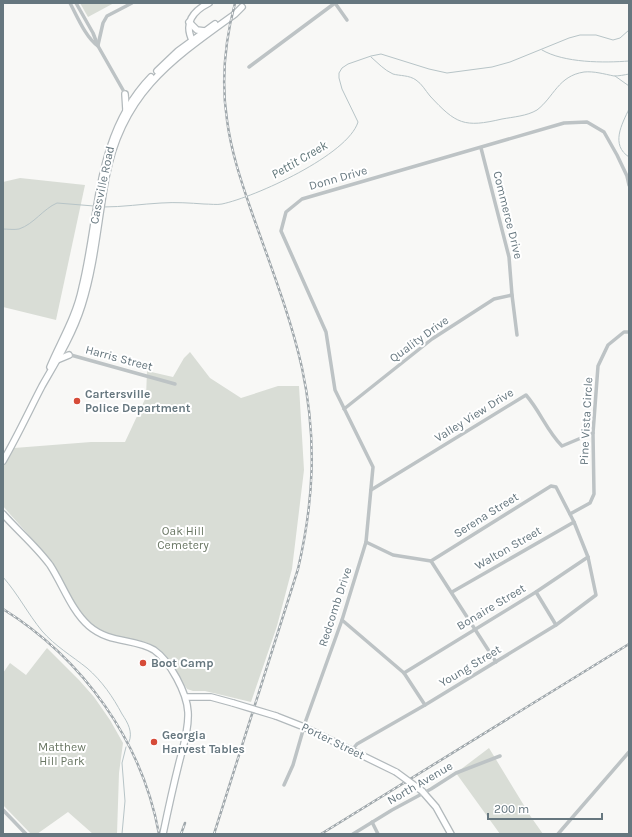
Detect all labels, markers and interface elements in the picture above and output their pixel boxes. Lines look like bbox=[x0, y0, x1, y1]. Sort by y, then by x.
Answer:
water label: Pettit Creek bbox=[269, 137, 330, 181]
street label: Cassville Road bbox=[87, 145, 117, 225]
street label: Donn Drive bbox=[307, 163, 369, 193]
street label: Commerce Drive bbox=[490, 170, 526, 260]
street label: Quality Drive bbox=[387, 313, 451, 365]
street label: Harris Street bbox=[84, 342, 155, 374]
street label: Pine Vista Circle bbox=[577, 377, 595, 465]
street label: Valley View Drive bbox=[432, 385, 516, 445]
place label: Cartersville Police Department bbox=[85, 387, 191, 415]
marker: Cartersville Police Department bbox=[72, 396, 82, 406]
street label: Serena Street bbox=[451, 489, 521, 540]
street label: Walton Street bbox=[472, 523, 544, 573]
park label: Oak Hill Cemetery bbox=[157, 524, 209, 552]
street label: Redcomb Drive bbox=[316, 566, 354, 648]
street label: Bonaire Street bbox=[454, 581, 528, 633]
street label: Young Street bbox=[437, 642, 504, 690]
place label: Boot Camp bbox=[151, 656, 213, 670]
marker: Boot Camp bbox=[138, 658, 148, 668]
street label: Porter Street bbox=[299, 720, 367, 762]
place label: Georgia Harvest Tables bbox=[162, 728, 245, 756]
marker: Georgia Harvest Tables bbox=[149, 737, 159, 747]
park label: Matthew Hill Park bbox=[38, 740, 86, 768]
street label: North Avenue bbox=[385, 759, 455, 807]
scale bar bbox=[488, 795, 602, 821]
text: 200 m bbox=[494, 802, 529, 816]

